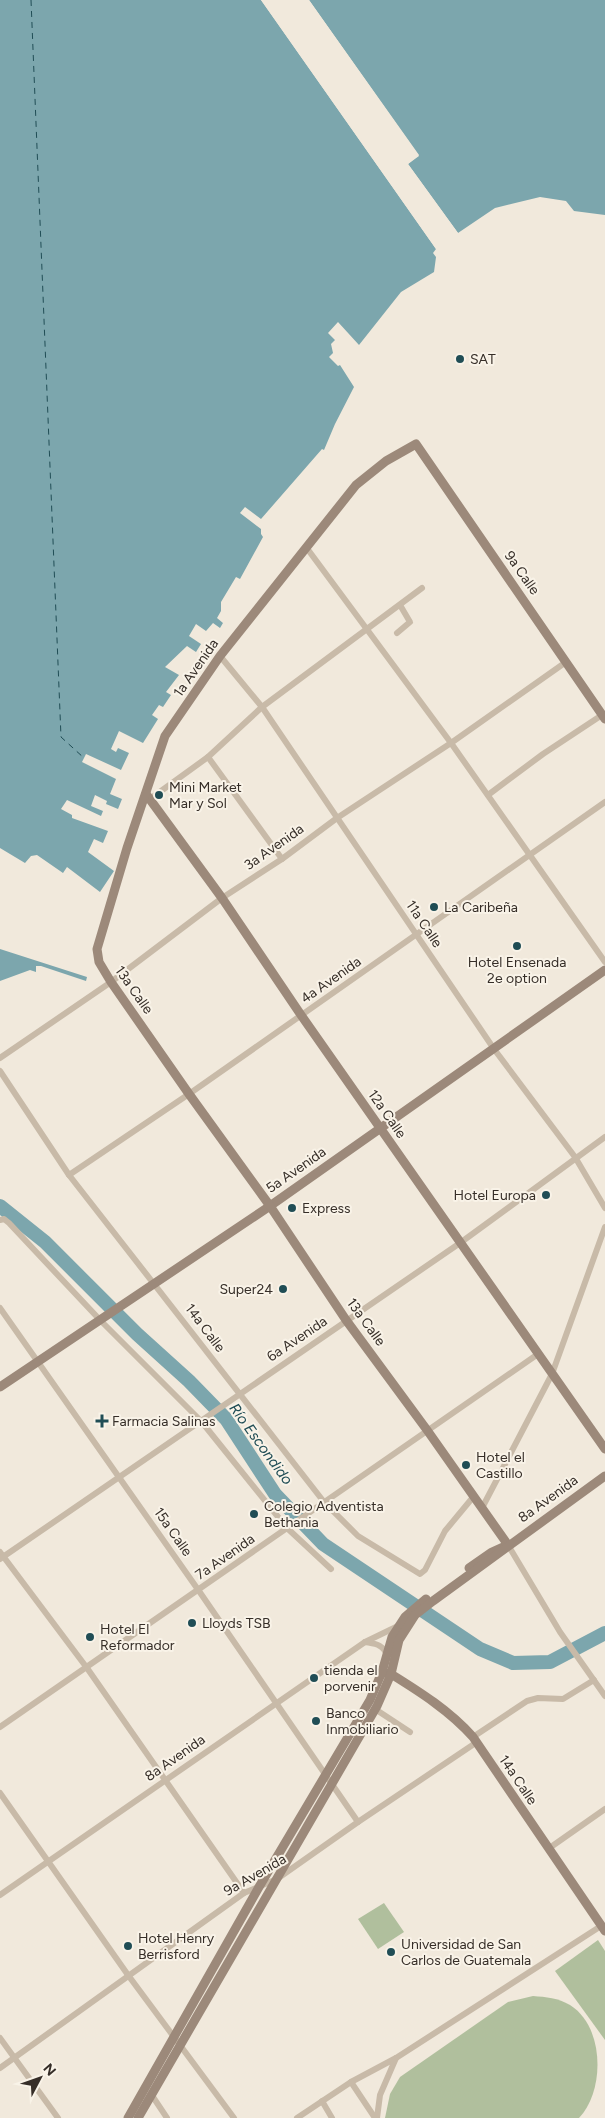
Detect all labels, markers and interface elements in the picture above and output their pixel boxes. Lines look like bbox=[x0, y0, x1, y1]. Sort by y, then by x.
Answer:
place label: SAT bbox=[470, 351, 496, 368]
marker: SAT bbox=[454, 353, 466, 365]
street label: 9a Calle bbox=[501, 548, 543, 598]
street label: 1a Avenida bbox=[170, 636, 222, 700]
place label: Mini Market Mar y Sol bbox=[169, 779, 242, 812]
marker: Mini Market Mar y Sol bbox=[153, 789, 165, 801]
street label: 3a Avenida bbox=[241, 820, 307, 874]
street label: 11a Calle bbox=[402, 897, 446, 951]
place label: La Caribeña bbox=[444, 899, 518, 916]
marker: La Caribeña bbox=[428, 901, 440, 913]
marker: Hotel Ensenada 2e option bbox=[511, 940, 523, 952]
street label: 4a Avenida bbox=[298, 953, 364, 1007]
place label: Hotel Ensenada 2e option bbox=[468, 954, 566, 987]
street label: 13a Calle bbox=[111, 963, 157, 1018]
street label: 12a Calle bbox=[364, 1086, 410, 1142]
street label: 5a Avenida bbox=[263, 1143, 329, 1197]
place label: Hotel Europa bbox=[454, 1187, 536, 1204]
marker: Hotel Europa bbox=[540, 1189, 552, 1201]
place label: Express bbox=[302, 1200, 351, 1217]
marker: Express bbox=[286, 1202, 298, 1214]
place label: Super24 bbox=[219, 1281, 273, 1298]
marker: Super24 bbox=[277, 1283, 289, 1295]
street label: 13a Calle bbox=[343, 1295, 389, 1350]
street label: 14a Calle bbox=[181, 1300, 229, 1356]
street label: 6a Avenida bbox=[264, 1313, 330, 1365]
water label: Río Escondido bbox=[225, 1400, 297, 1488]
place label: Farmacia Salinas bbox=[112, 1413, 215, 1430]
marker: Farmacia Salinas bbox=[96, 1415, 108, 1427]
place label: Hotel el Castillo bbox=[476, 1449, 525, 1482]
marker: Hotel el Castillo bbox=[460, 1459, 472, 1471]
street label: 8a Avenida bbox=[515, 1472, 581, 1526]
place label: Colegio Adventista Bethania bbox=[264, 1498, 384, 1531]
street label: 15a Calle bbox=[150, 1504, 196, 1560]
marker: Colegio Adventista Bethania bbox=[248, 1508, 260, 1520]
street label: 7a Avenida bbox=[192, 1530, 258, 1584]
place label: Lloyds TSB bbox=[202, 1615, 271, 1632]
marker: Lloyds TSB bbox=[186, 1617, 198, 1629]
place label: Hotel El Reformador bbox=[100, 1621, 175, 1654]
marker: Hotel El Reformador bbox=[84, 1631, 96, 1643]
place label: tienda el porvenir bbox=[324, 1662, 378, 1695]
marker: tienda el porvenir bbox=[308, 1672, 320, 1684]
place label: Banco Inmobiliario bbox=[326, 1705, 399, 1738]
marker: Banco Inmobiliario bbox=[310, 1715, 322, 1727]
street label: 8a Avenida bbox=[142, 1731, 208, 1785]
street label: 14a Calle bbox=[495, 1752, 541, 1808]
street label: 9a Avenida bbox=[221, 1850, 289, 1900]
place label: Hotel Henry Berrisford bbox=[138, 1930, 215, 1963]
place label: Universidad de San Carlos de Guatemala bbox=[401, 1936, 531, 1969]
marker: Hotel Henry Berrisford bbox=[122, 1940, 134, 1952]
marker: Universidad de San Carlos de Guatemala bbox=[385, 1946, 397, 1958]
north arrow bbox=[15, 2053, 65, 2103]
text: N bbox=[39, 2060, 59, 2079]

